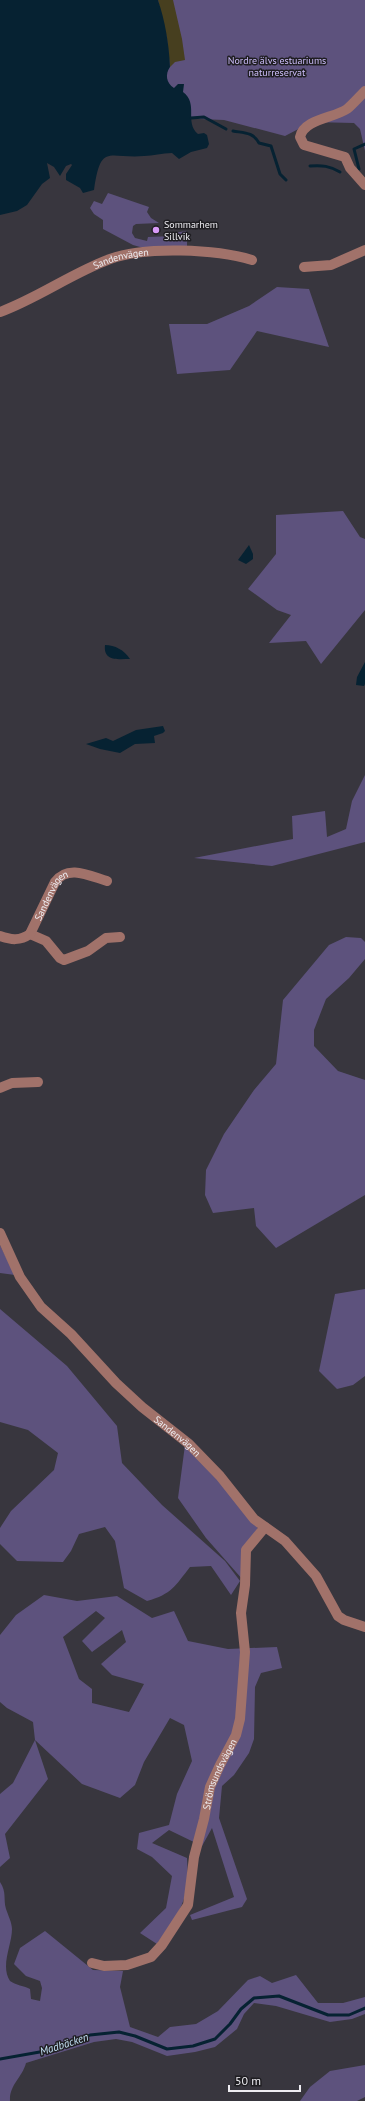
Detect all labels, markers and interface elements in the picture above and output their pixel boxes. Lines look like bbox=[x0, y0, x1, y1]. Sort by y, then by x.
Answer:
park label: Nordre älvs estuariums naturreservat bbox=[228, 54, 326, 79]
place label: Sommarhem Sillvik bbox=[164, 218, 218, 243]
marker: Sommarhem Sillvik bbox=[151, 225, 161, 235]
street label: Sandenvägen bbox=[91, 245, 149, 272]
street label: Sandenvägen bbox=[31, 867, 70, 923]
street label: Sandenvägen bbox=[151, 1412, 204, 1459]
street label: Strömsundsvägen bbox=[199, 1736, 239, 1811]
water label: Madbäcken bbox=[38, 2029, 90, 2058]
scale bar bbox=[229, 2067, 300, 2093]
text: 50 m bbox=[235, 2073, 261, 2088]

